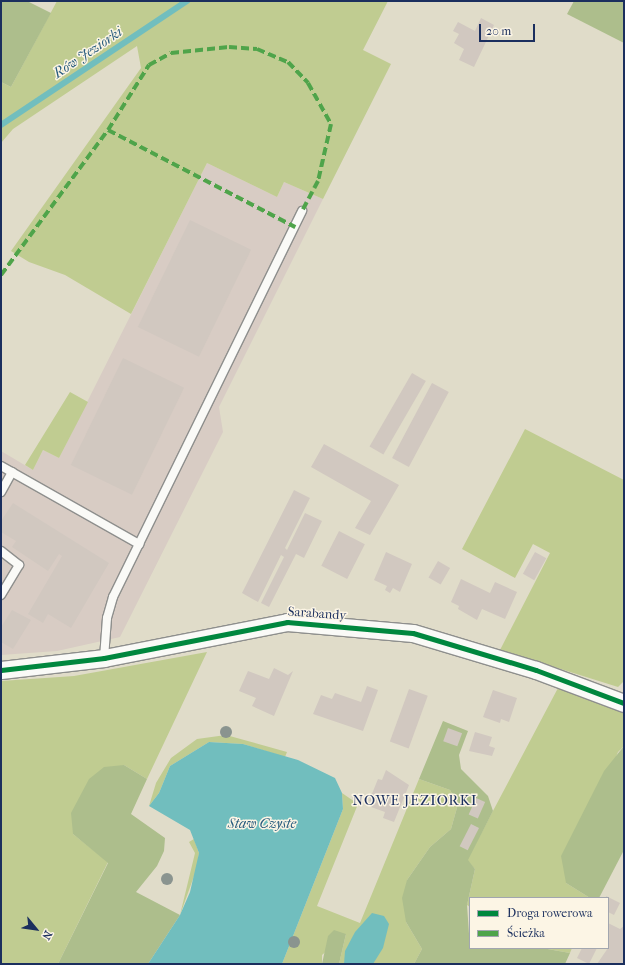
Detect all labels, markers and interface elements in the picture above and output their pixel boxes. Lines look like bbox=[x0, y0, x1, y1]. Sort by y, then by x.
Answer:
scale bar bbox=[481, 16, 537, 42]
water label: Rów Jeziorki bbox=[50, 24, 126, 82]
text: 20 m bbox=[486, 24, 511, 38]
street label: Sarabandy bbox=[287, 604, 347, 624]
district label: NOWE JEZIORKI bbox=[353, 793, 477, 809]
water label: Staw Czyste bbox=[228, 816, 296, 832]
legend bbox=[469, 897, 609, 949]
text: Droga rowerowa bbox=[507, 906, 593, 920]
north arrow bbox=[16, 909, 56, 949]
text: Ścieżka bbox=[507, 926, 545, 940]
text: N bbox=[39, 928, 55, 942]

